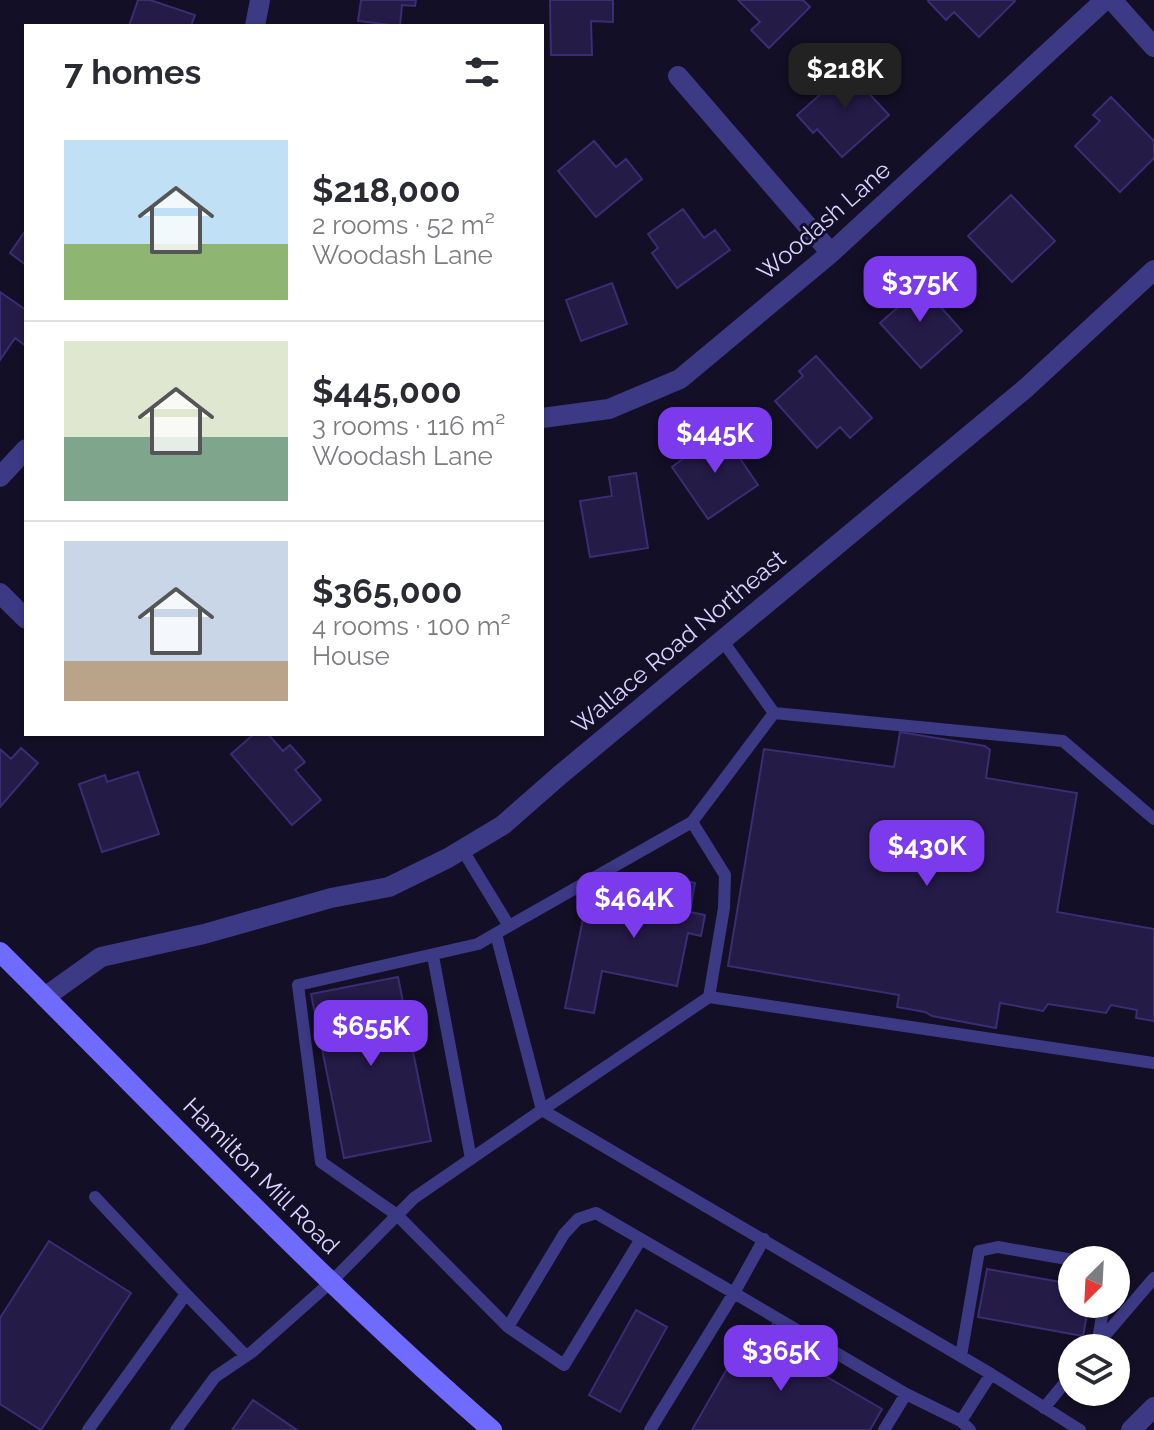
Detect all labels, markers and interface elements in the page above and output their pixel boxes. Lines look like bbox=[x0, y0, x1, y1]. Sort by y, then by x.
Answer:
pin: $218K bbox=[789, 43, 901, 111]
icon: filters bbox=[460, 50, 504, 94]
text: 7 homes bbox=[64, 52, 201, 92]
text: $218K bbox=[806, 54, 884, 84]
street label: Woodash Lane bbox=[751, 155, 896, 286]
text: $218,000 bbox=[312, 170, 461, 210]
icon: home bbox=[128, 172, 224, 268]
text: 2 rooms · 52 m² bbox=[312, 210, 495, 240]
text: Woodash Lane bbox=[312, 240, 493, 270]
pin: $375K bbox=[864, 256, 976, 324]
text: $375K bbox=[882, 267, 958, 297]
text: $445,000 bbox=[312, 371, 462, 411]
icon: home bbox=[128, 373, 224, 469]
pin: $445K bbox=[659, 407, 771, 475]
text: 3 rooms · 116 m² bbox=[312, 411, 505, 441]
text: $445K bbox=[676, 418, 754, 448]
text: Woodash Lane bbox=[312, 441, 493, 471]
street label: Wallace Road Northeast bbox=[566, 544, 791, 739]
text: $365,000 bbox=[312, 571, 462, 611]
icon: home bbox=[128, 573, 224, 669]
text: 4 rooms · 100 m² bbox=[312, 611, 511, 641]
text: House bbox=[312, 641, 390, 671]
pin: $430K bbox=[871, 820, 983, 888]
text: $430K bbox=[887, 831, 967, 861]
pin: $464K bbox=[578, 872, 690, 940]
text: $464K bbox=[594, 883, 674, 913]
pin: $655K bbox=[315, 1000, 427, 1068]
text: $655K bbox=[332, 1011, 410, 1041]
street label: Hamilton Mill Road bbox=[177, 1091, 346, 1260]
north arrow bbox=[1058, 1246, 1130, 1318]
map controls bbox=[1058, 1246, 1130, 1406]
pin: $365K bbox=[725, 1325, 837, 1393]
button: layers bbox=[1058, 1334, 1130, 1406]
text: $365K bbox=[742, 1336, 820, 1366]

